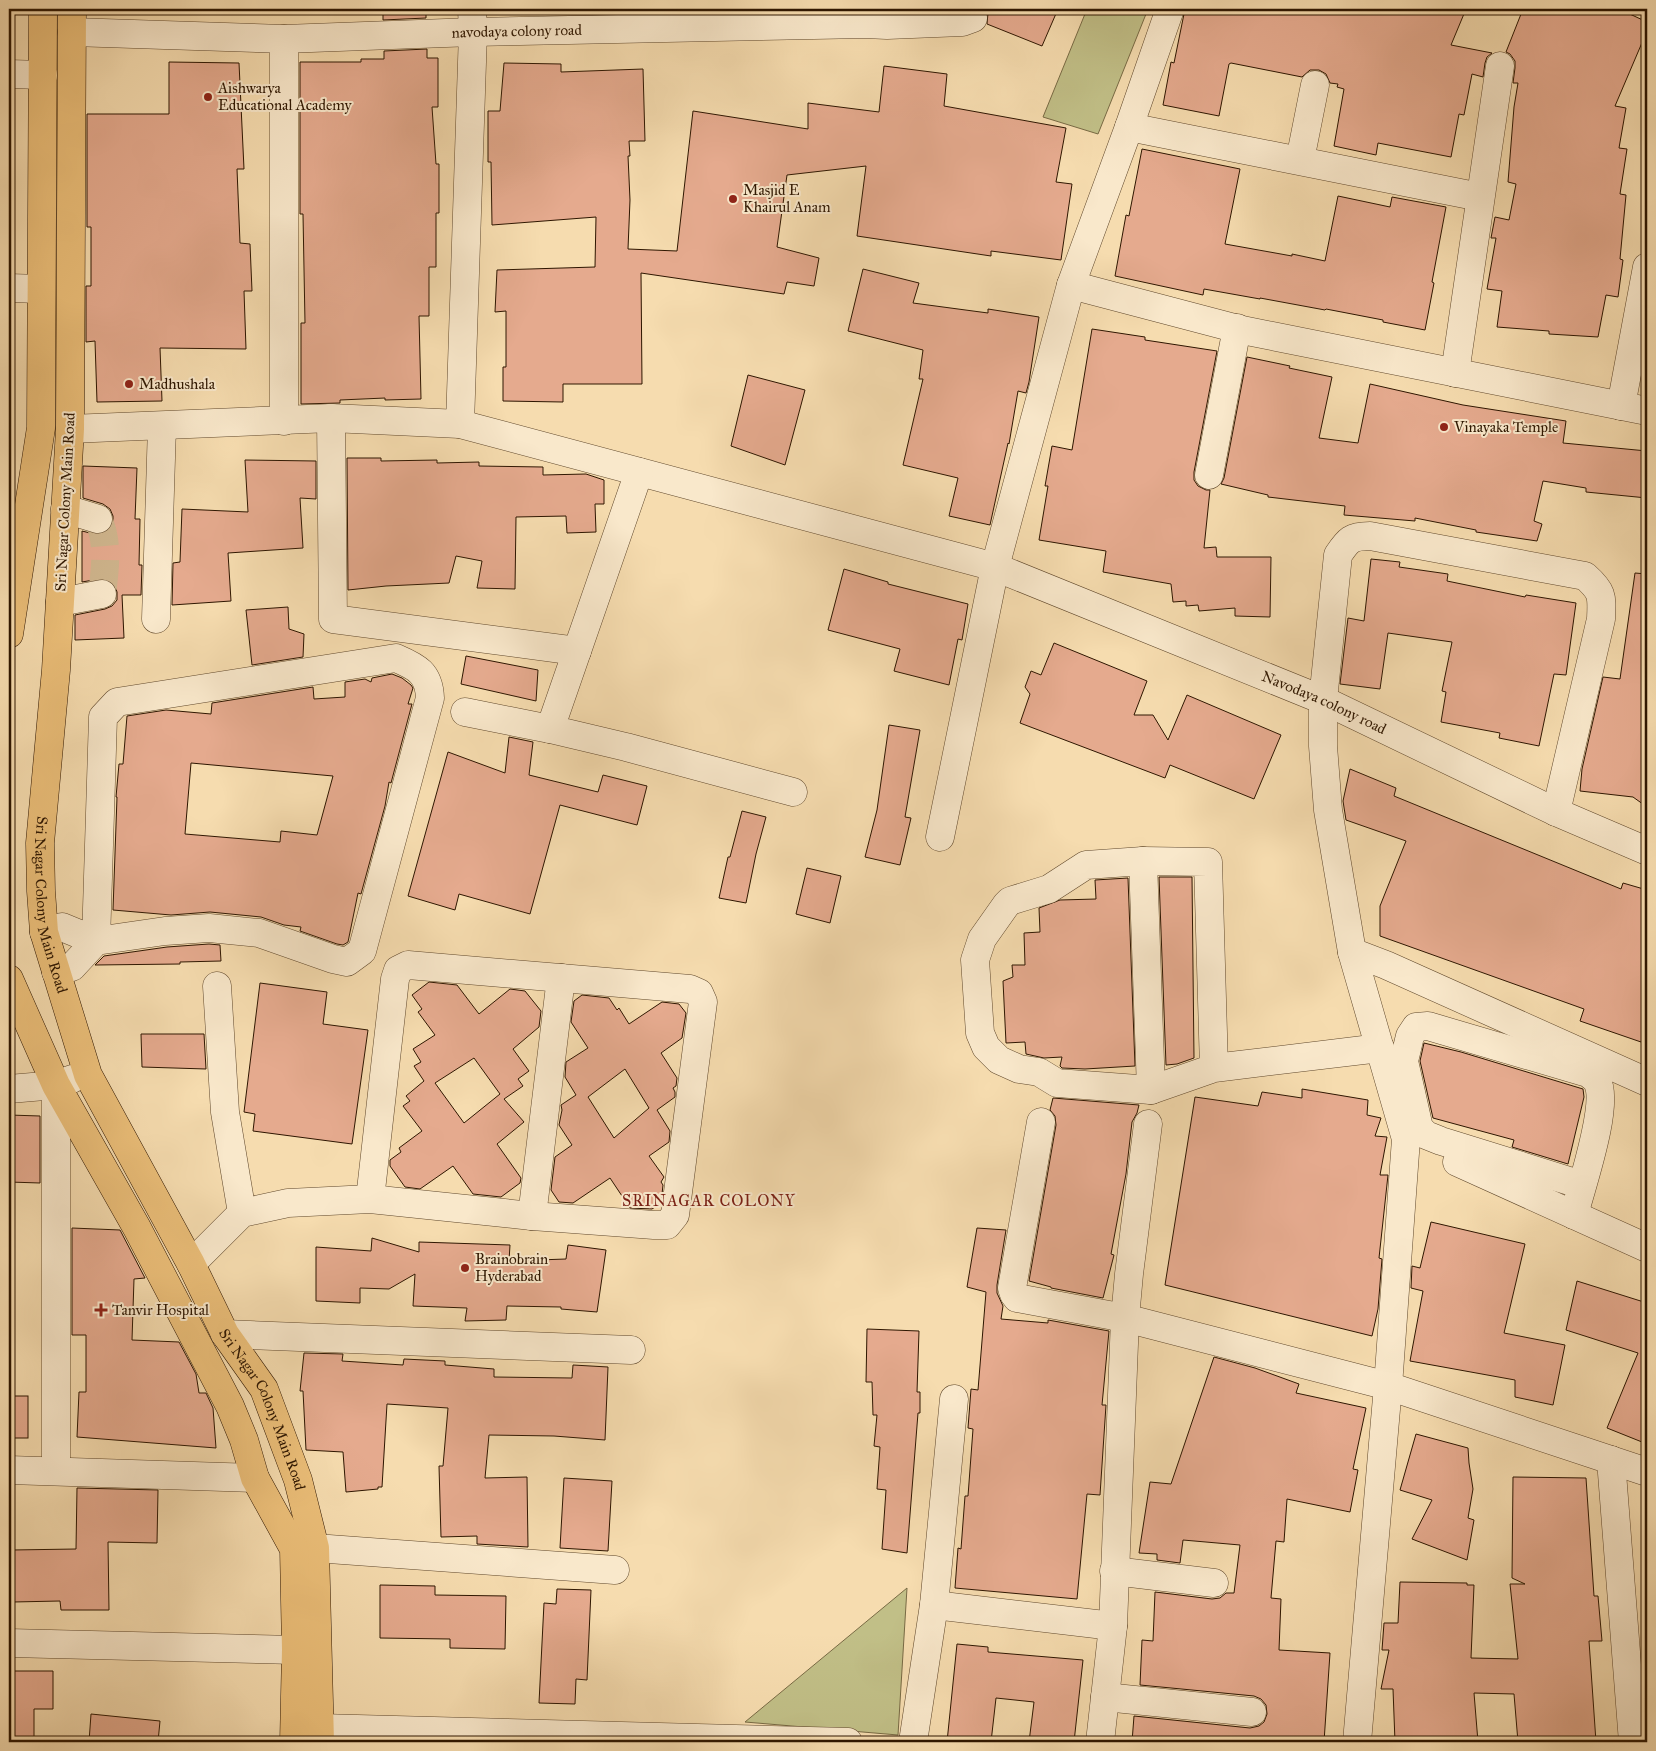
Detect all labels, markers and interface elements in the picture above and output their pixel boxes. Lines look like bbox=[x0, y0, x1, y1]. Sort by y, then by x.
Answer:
street label: navodaya colony road bbox=[451, 21, 582, 42]
place label: Aishwarya Educational Academy bbox=[217, 79, 352, 114]
marker: Aishwarya Educational Academy bbox=[202, 91, 214, 103]
place label: Masjid E Khairul Anam bbox=[743, 181, 831, 216]
marker: Masjid E Khairul Anam bbox=[727, 193, 739, 205]
place label: Madhushala bbox=[139, 375, 216, 393]
marker: Madhushala bbox=[123, 378, 135, 390]
street label: Sri Nagar Colony Main Road bbox=[51, 412, 79, 592]
place label: Vinayaka Temple bbox=[1453, 418, 1558, 436]
marker: Vinayaka Temple bbox=[1438, 421, 1450, 433]
street label: Navodaya colony road bbox=[1259, 667, 1390, 738]
street label: Sri Nagar Colony Main Road bbox=[31, 815, 71, 996]
district label: SRINAGAR COLONY bbox=[622, 1191, 796, 1210]
place label: Brainobrain Hyderabad bbox=[475, 1250, 548, 1285]
marker: Brainobrain Hyderabad bbox=[459, 1262, 471, 1274]
place label: Tanvir Hospital bbox=[112, 1301, 210, 1319]
marker: Tanvir Hospital bbox=[94, 1303, 108, 1317]
street label: Sri Nagar Colony Main Road bbox=[215, 1326, 309, 1493]

